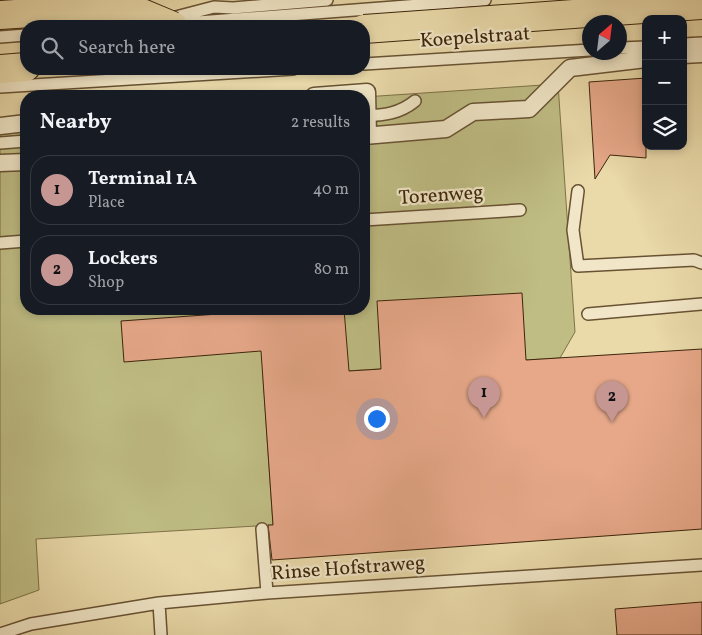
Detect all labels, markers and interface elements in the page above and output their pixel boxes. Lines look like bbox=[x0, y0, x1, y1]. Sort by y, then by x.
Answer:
north arrow bbox=[582, 15, 627, 60]
map controls bbox=[642, 15, 687, 150]
button: + bbox=[642, 15, 687, 60]
search box bbox=[20, 20, 370, 75]
street label: Koepelstraat bbox=[419, 20, 531, 56]
icon: search bbox=[38, 34, 66, 62]
text: Search here bbox=[78, 35, 175, 61]
button: − bbox=[642, 60, 687, 105]
button: layers bbox=[642, 105, 687, 150]
text: Nearby bbox=[40, 108, 111, 137]
text: 2 results bbox=[291, 112, 350, 134]
text: Terminal 1A bbox=[88, 166, 197, 192]
text: 1 bbox=[54, 179, 60, 201]
text: 40 m bbox=[313, 179, 349, 201]
street label: Torenweg bbox=[398, 179, 484, 213]
text: Place bbox=[88, 192, 125, 214]
text: Lockers bbox=[88, 246, 158, 272]
text: 2 bbox=[53, 259, 61, 281]
text: 80 m bbox=[314, 259, 349, 281]
text: Shop bbox=[88, 272, 124, 294]
pin: 1 bbox=[468, 377, 500, 418]
pin: 2 bbox=[596, 381, 628, 422]
your location bbox=[364, 406, 390, 432]
street label: Rinse Hofstraweg bbox=[270, 550, 426, 588]

